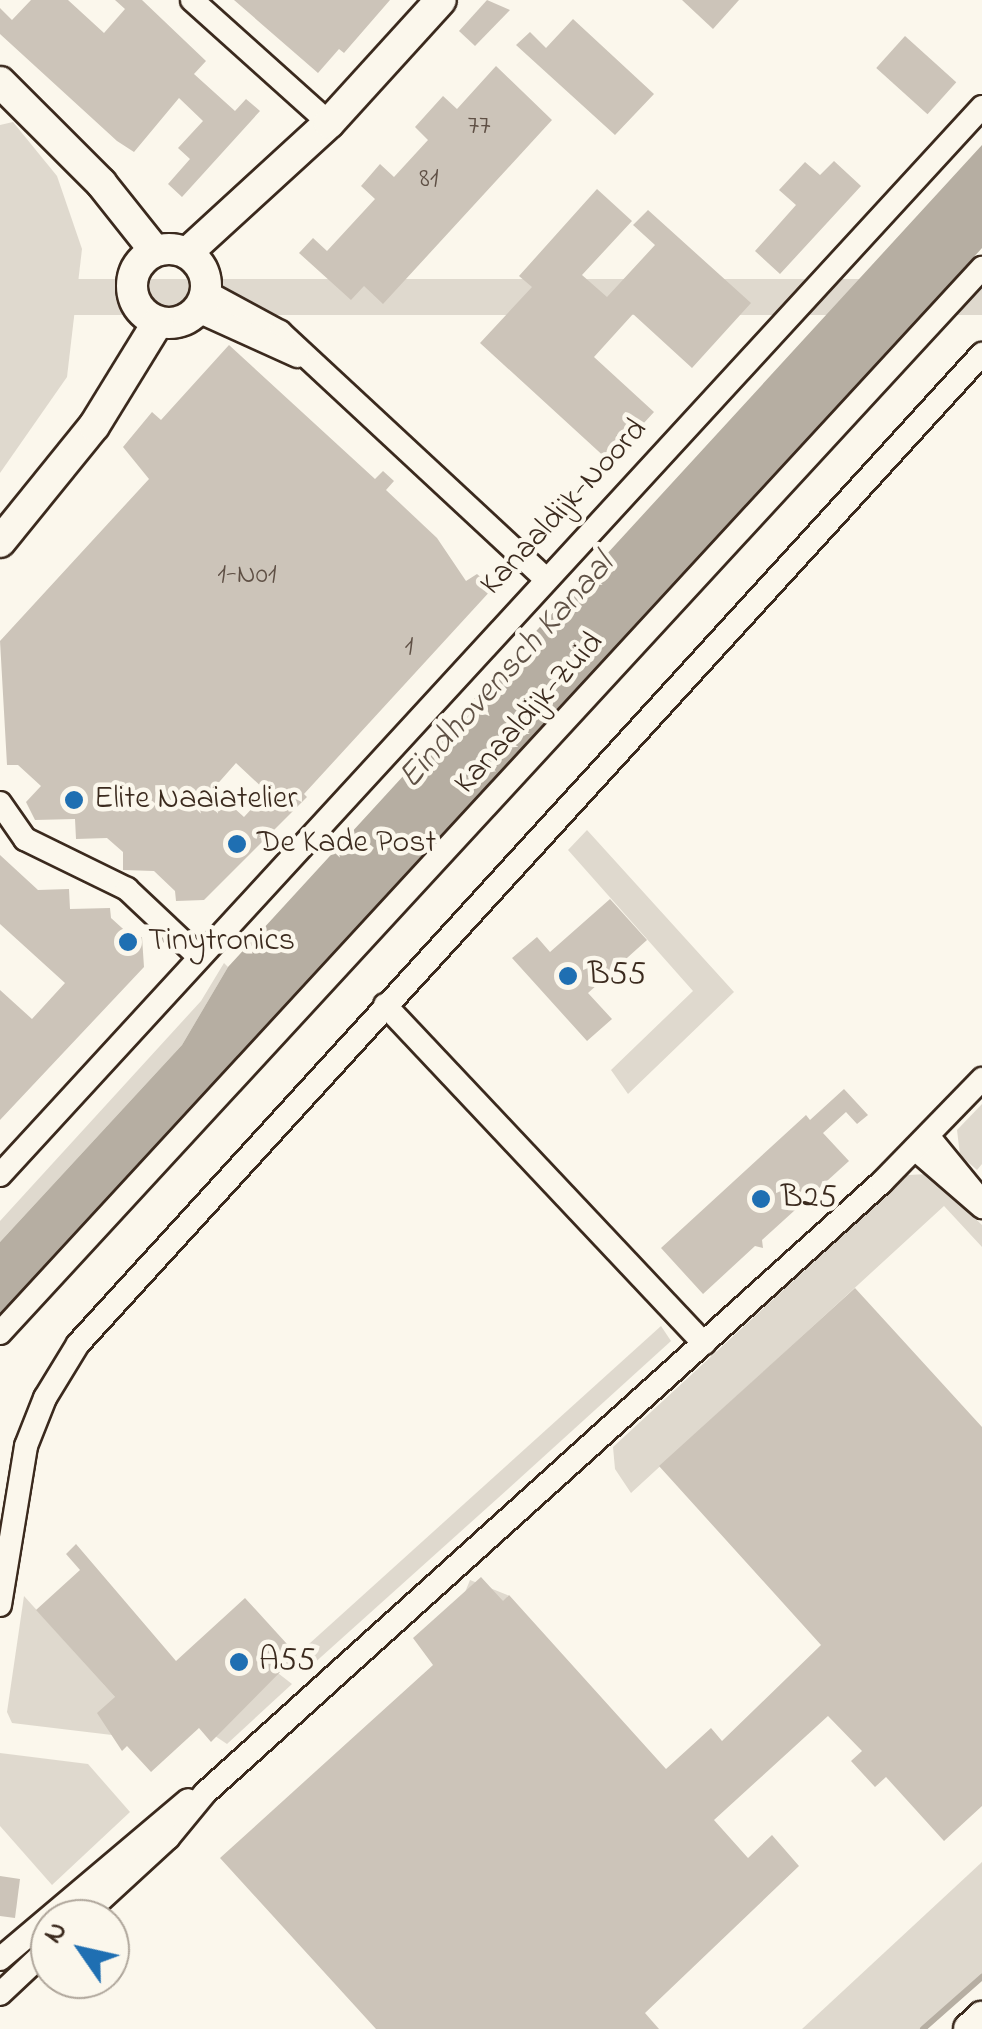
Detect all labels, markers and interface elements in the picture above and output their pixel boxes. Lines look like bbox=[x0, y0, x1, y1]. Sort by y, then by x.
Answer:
house number: 77 bbox=[467, 110, 491, 144]
house number: 81 bbox=[419, 163, 439, 197]
street label: Kanaaldijk-Noord bbox=[473, 412, 657, 604]
water label: Eindhovensch Kanaal bbox=[390, 546, 624, 798]
house number: 1-N01 bbox=[217, 559, 277, 593]
street label: Kanaaldijk-Zuid bbox=[447, 625, 613, 803]
house number: 1 bbox=[405, 631, 413, 665]
place label: Elite Naaiatelier bbox=[94, 781, 297, 819]
marker: Elite Naaiatelier bbox=[63, 789, 85, 811]
place label: De Kade Post bbox=[257, 825, 436, 863]
marker: De Kade Post bbox=[226, 833, 248, 855]
place label: Tinytronics bbox=[148, 923, 295, 961]
marker: Tinytronics bbox=[117, 931, 139, 953]
place label: B55 bbox=[588, 957, 646, 995]
marker: B55 bbox=[557, 965, 579, 987]
place label: B25 bbox=[781, 1180, 837, 1218]
marker: B25 bbox=[750, 1188, 772, 1210]
place label: A55 bbox=[259, 1643, 315, 1681]
marker: A55 bbox=[228, 1651, 250, 1673]
north arrow bbox=[30, 1899, 130, 1999]
text: N bbox=[34, 1914, 79, 1952]

